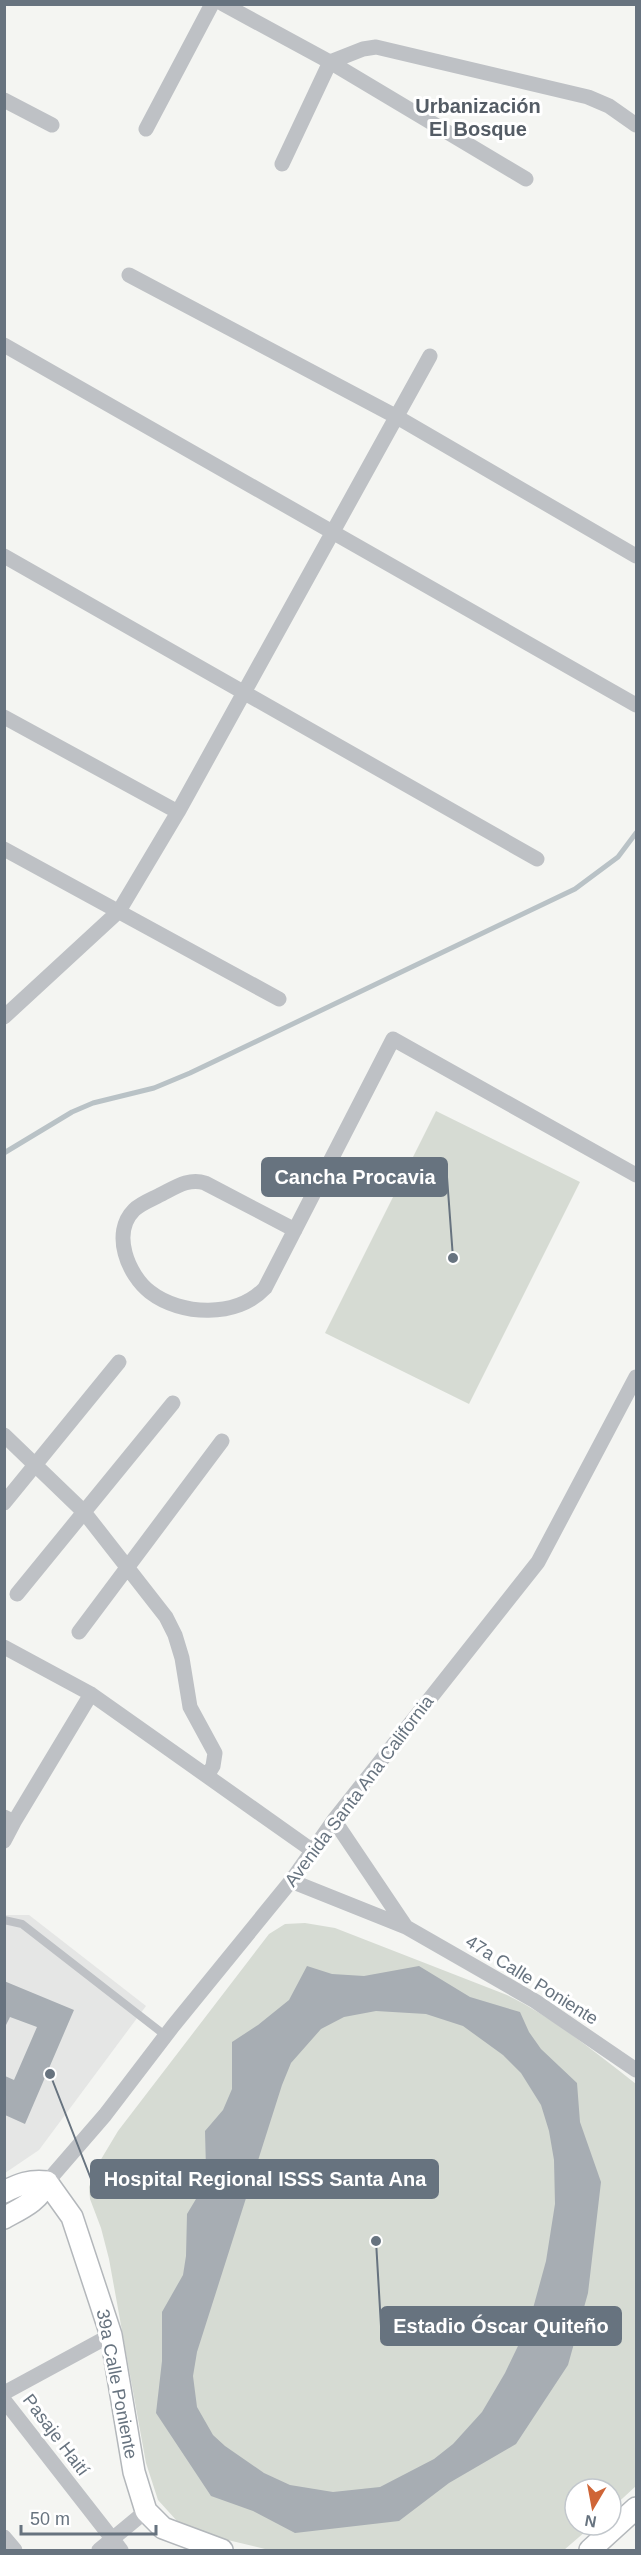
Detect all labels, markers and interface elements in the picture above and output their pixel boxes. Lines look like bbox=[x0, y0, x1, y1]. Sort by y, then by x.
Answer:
district label: Urbanización El Bosque bbox=[415, 95, 541, 140]
callout: Cancha Procavia bbox=[262, 1158, 447, 1196]
text: Cancha Procavia bbox=[274, 1166, 436, 1188]
street label: Avenida Santa Ana California bbox=[281, 1691, 438, 1890]
street label: 47a Calle Poniente bbox=[462, 1931, 602, 2029]
callout: Hospital Regional ISSS Santa Ana bbox=[91, 2160, 438, 2198]
text: Hospital Regional ISSS Santa Ana bbox=[104, 2168, 427, 2190]
street label: 39a Calle Poniente bbox=[93, 2307, 141, 2461]
callout: Estadio Óscar Quiteño bbox=[381, 2307, 621, 2345]
text: Estadio Óscar Quiteño bbox=[393, 2314, 609, 2337]
street label: Pasaje Haití bbox=[19, 2390, 93, 2480]
north arrow bbox=[563, 2477, 623, 2537]
scale bar bbox=[21, 2498, 156, 2536]
text: 50 m bbox=[30, 2509, 70, 2529]
text: N bbox=[583, 2512, 598, 2531]

